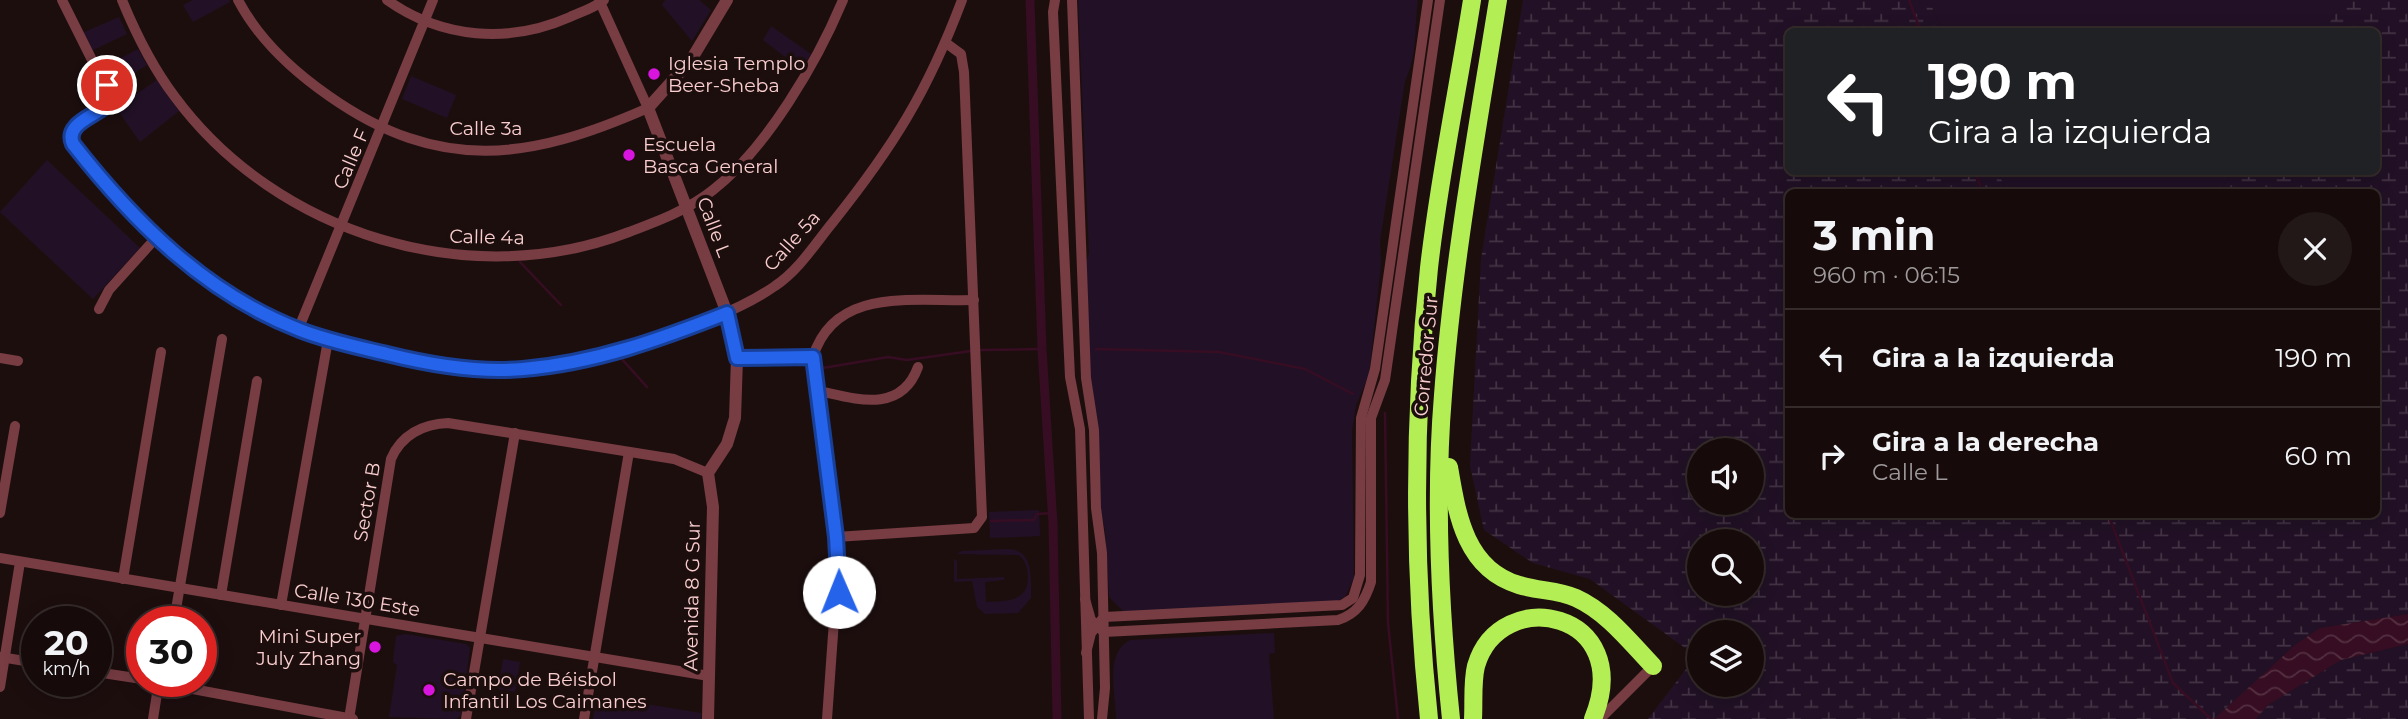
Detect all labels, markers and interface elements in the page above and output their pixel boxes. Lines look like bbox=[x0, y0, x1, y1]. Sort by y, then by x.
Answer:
place label: Iglesia Templo Beer-Sheba bbox=[668, 52, 805, 97]
text: 190 m bbox=[1928, 52, 2077, 111]
pin bbox=[77, 55, 137, 115]
icon: left bbox=[1813, 56, 1904, 147]
icon: arrive bbox=[88, 66, 126, 104]
marker: Iglesia Templo Beer-Sheba bbox=[646, 66, 662, 82]
text: Gira a la izquierda bbox=[1928, 112, 2212, 151]
street label: Calle 3a bbox=[449, 117, 523, 140]
street label: Calle F bbox=[328, 125, 374, 193]
place label: Escuela Basca General bbox=[643, 133, 778, 178]
marker: Escuela Basca General bbox=[621, 147, 637, 163]
street label: Calle L bbox=[692, 194, 736, 261]
street label: Calle 5a bbox=[759, 206, 825, 276]
text: 3 min bbox=[1813, 209, 1935, 261]
button: close bbox=[2278, 212, 2352, 286]
street label: Calle 4a bbox=[449, 225, 525, 249]
text: 960 m · 06:15 bbox=[1813, 261, 1960, 289]
street label: Corredor Sur bbox=[1409, 295, 1443, 417]
icon: left bbox=[1813, 339, 1851, 377]
text: Gira a la izquierda bbox=[1872, 342, 2115, 374]
text: 190 m bbox=[2275, 342, 2352, 374]
text: Gira a la derecha bbox=[1872, 426, 2099, 458]
icon: right bbox=[1813, 437, 1851, 475]
map controls bbox=[1687, 438, 1764, 697]
button: sound bbox=[1687, 438, 1764, 515]
text: 60 m bbox=[2285, 440, 2352, 472]
text: Calle L bbox=[1872, 458, 1948, 486]
street label: Sector B bbox=[349, 461, 385, 543]
street label: Avenida 8 G Sur bbox=[679, 521, 705, 671]
button: search bbox=[1687, 529, 1764, 606]
position arrow bbox=[802, 555, 876, 629]
street label: Calle 130 Este bbox=[292, 579, 422, 621]
speed limit sign: 30 bbox=[126, 606, 217, 697]
button: layers bbox=[1687, 620, 1764, 697]
text: 20 bbox=[44, 621, 89, 664]
place label: Mini Super July Zhang bbox=[255, 625, 361, 670]
marker: Mini Super July Zhang bbox=[367, 639, 383, 655]
text: km/h bbox=[42, 658, 91, 680]
place label: Campo de Béisbol Infantil Los Caimanes bbox=[443, 668, 647, 713]
marker: Campo de Béisbol Infantil Los Caimanes bbox=[421, 682, 437, 698]

